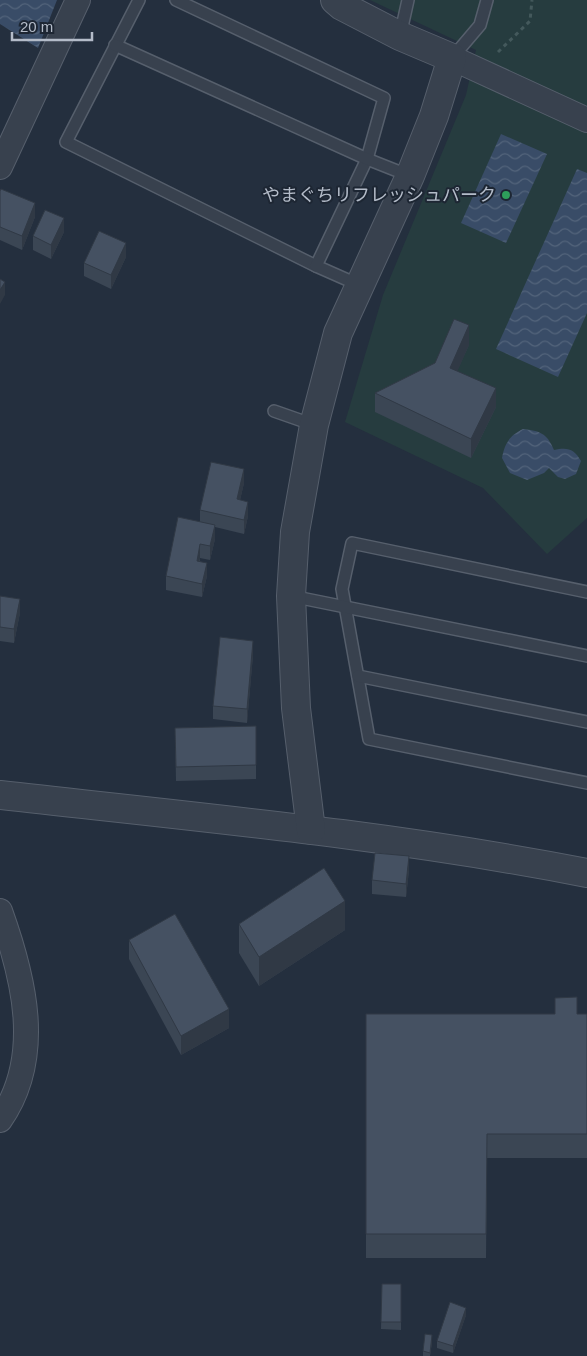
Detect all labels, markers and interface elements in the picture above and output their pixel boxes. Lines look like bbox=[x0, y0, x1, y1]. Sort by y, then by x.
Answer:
scale bar bbox=[12, 10, 92, 42]
text: 20 m bbox=[20, 18, 53, 35]
place label: やまぐちリフレッシュパーク bbox=[262, 185, 496, 205]
marker: やまぐちリフレッシュパーク bbox=[500, 189, 512, 201]

